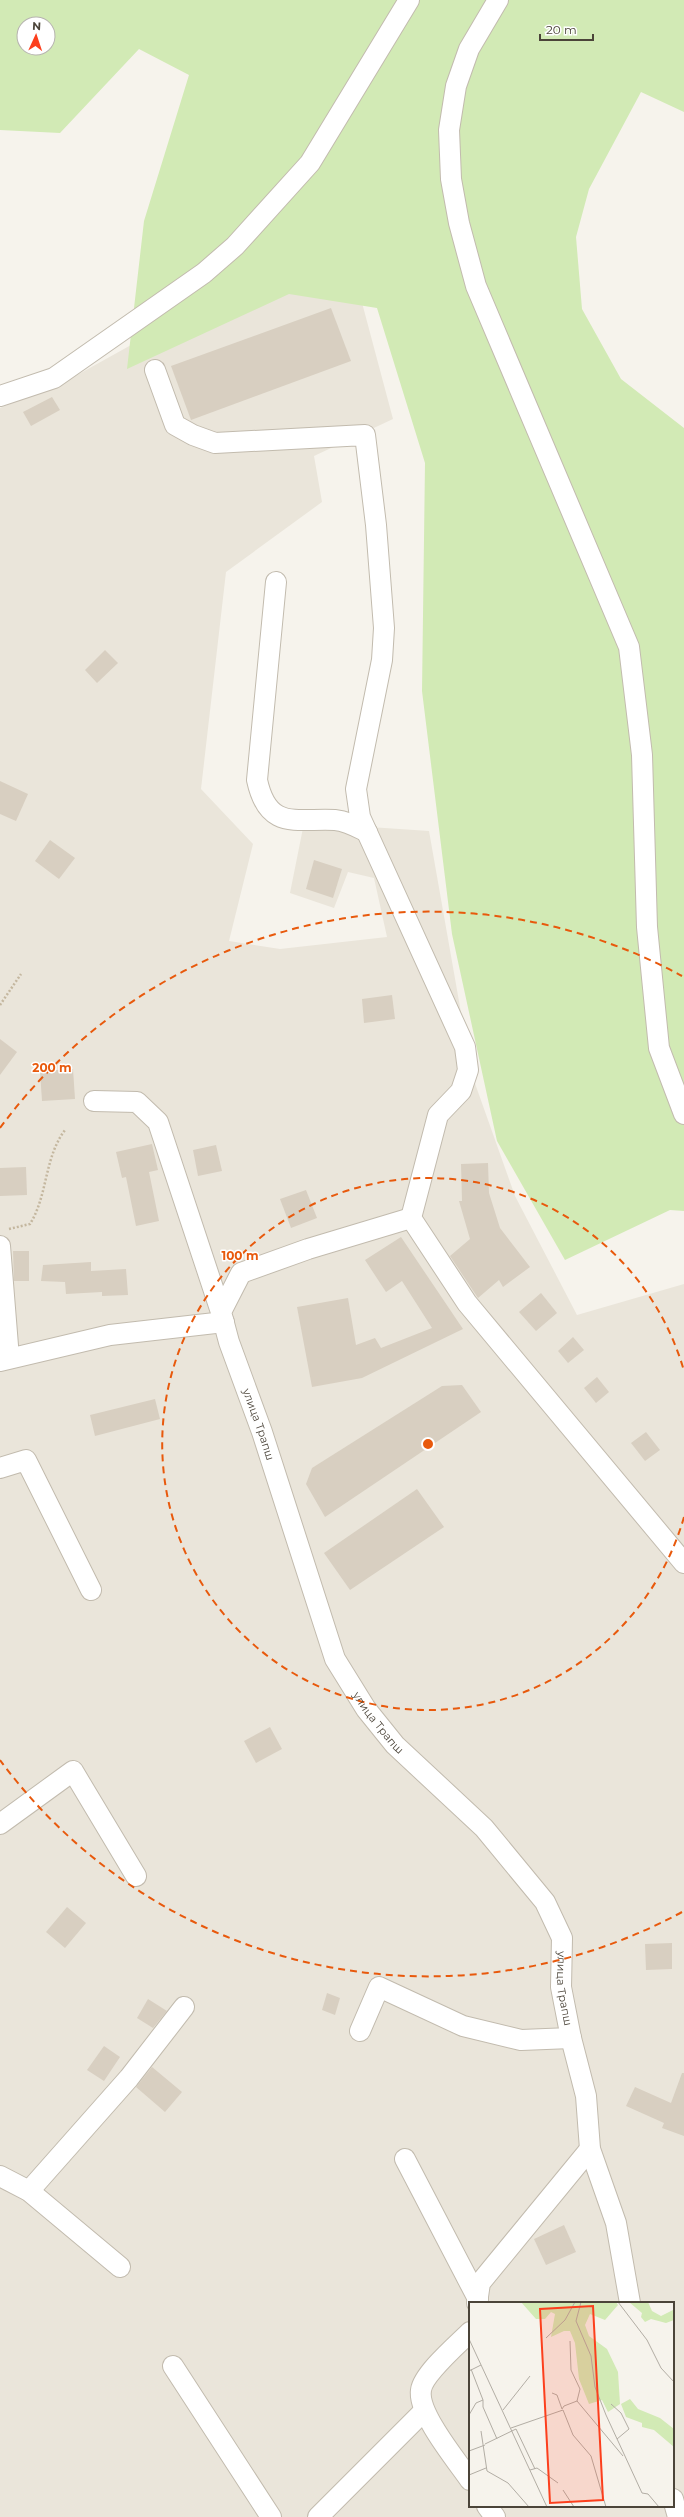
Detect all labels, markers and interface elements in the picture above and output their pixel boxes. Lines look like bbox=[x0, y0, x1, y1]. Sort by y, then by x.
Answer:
north arrow bbox=[16, 16, 56, 56]
scale bar bbox=[540, 16, 593, 42]
text: N bbox=[32, 19, 41, 33]
text: 20 m bbox=[546, 22, 577, 37]
text: 200 m bbox=[32, 1060, 72, 1075]
text: 100 m bbox=[222, 1248, 258, 1263]
street label: улица Трапш bbox=[239, 1385, 278, 1462]
centre of rings bbox=[421, 1437, 435, 1451]
street label: улица Трапш bbox=[349, 1688, 407, 1757]
street label: улица Трапш bbox=[554, 1950, 575, 2027]
inset map bbox=[469, 2302, 674, 2507]

